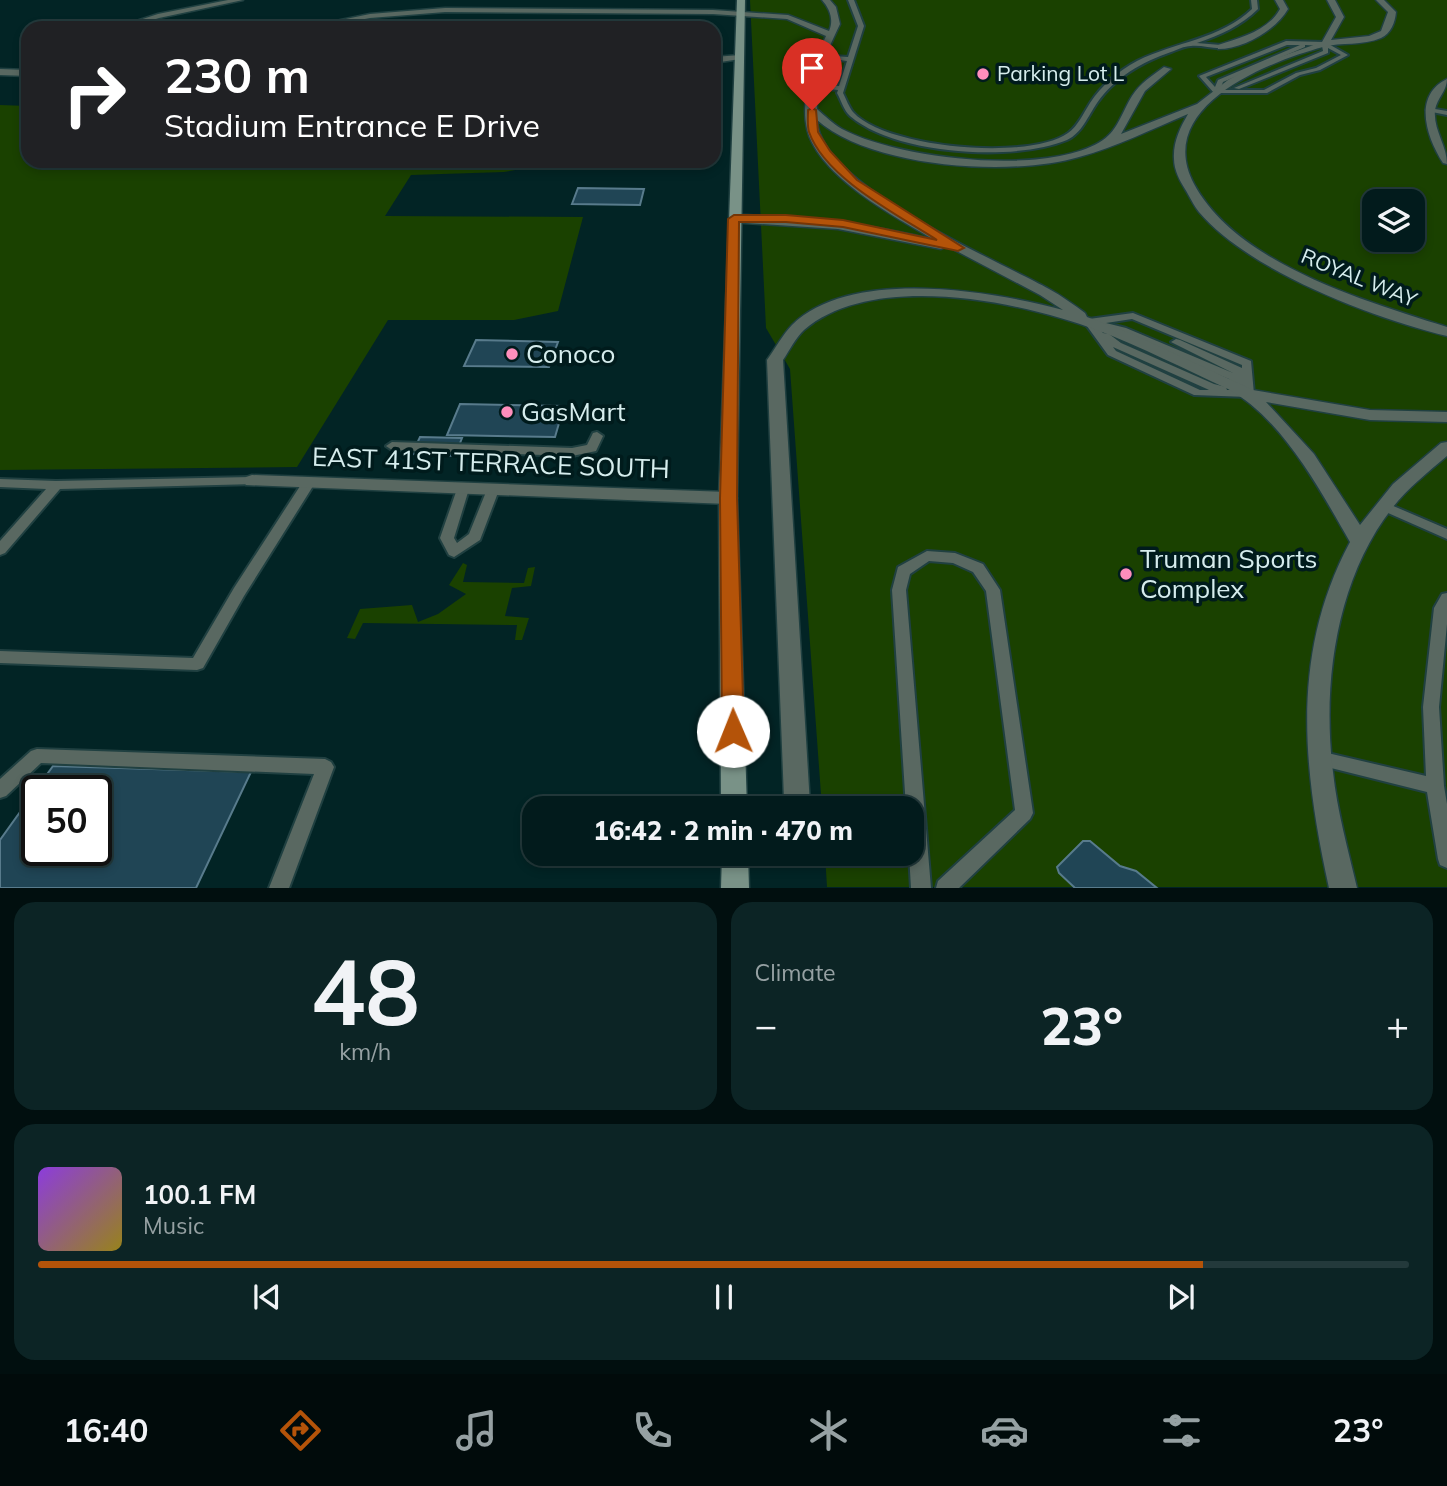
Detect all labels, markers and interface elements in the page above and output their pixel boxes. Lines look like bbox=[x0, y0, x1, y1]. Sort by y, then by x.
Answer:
pin bbox=[782, 38, 842, 110]
text: 230 m bbox=[164, 44, 310, 105]
icon: right bbox=[49, 49, 140, 140]
icon: arrive bbox=[793, 49, 831, 87]
place label: Parking Lot L bbox=[997, 60, 1125, 86]
marker: Parking Lot L bbox=[975, 66, 991, 82]
text: Stadium Entrance E Drive bbox=[164, 105, 540, 145]
map controls bbox=[1362, 189, 1425, 252]
button: layers bbox=[1362, 189, 1425, 252]
street label: ROYAL WAY bbox=[1298, 242, 1421, 312]
place label: Conoco bbox=[526, 337, 615, 370]
marker: Conoco bbox=[504, 346, 520, 362]
place label: GasMart bbox=[521, 395, 626, 428]
marker: GasMart bbox=[499, 404, 515, 420]
street label: EAST 41ST TERRACE SOUTH bbox=[312, 440, 670, 485]
place label: Truman Sports Complex bbox=[1140, 542, 1317, 605]
marker: Truman Sports Complex bbox=[1118, 566, 1134, 582]
position arrow bbox=[696, 694, 770, 768]
speed limit sign: 50 bbox=[21, 775, 112, 866]
text: 16:42 · 2 min · 470 m bbox=[593, 814, 853, 847]
text: 48 bbox=[311, 934, 420, 1048]
text: Climate bbox=[755, 958, 836, 987]
text: 23° bbox=[1041, 993, 1123, 1058]
text: − bbox=[755, 1001, 777, 1049]
text: + bbox=[1386, 1001, 1409, 1049]
text: km/h bbox=[339, 1037, 391, 1066]
text: 100.1 FM bbox=[143, 1178, 256, 1211]
text: Music bbox=[143, 1211, 204, 1240]
icon: previous bbox=[248, 1278, 286, 1316]
icon: pause bbox=[705, 1278, 743, 1316]
icon: next bbox=[1162, 1278, 1200, 1316]
icon: directions bbox=[276, 1406, 325, 1455]
icon: music bbox=[452, 1406, 501, 1455]
icon: phone bbox=[628, 1406, 677, 1455]
icon: climate bbox=[804, 1406, 853, 1455]
icon: car bbox=[980, 1406, 1029, 1455]
icon: filters bbox=[1157, 1406, 1206, 1455]
text: 16:40 bbox=[64, 1410, 148, 1450]
text: 23° bbox=[1333, 1410, 1383, 1450]

